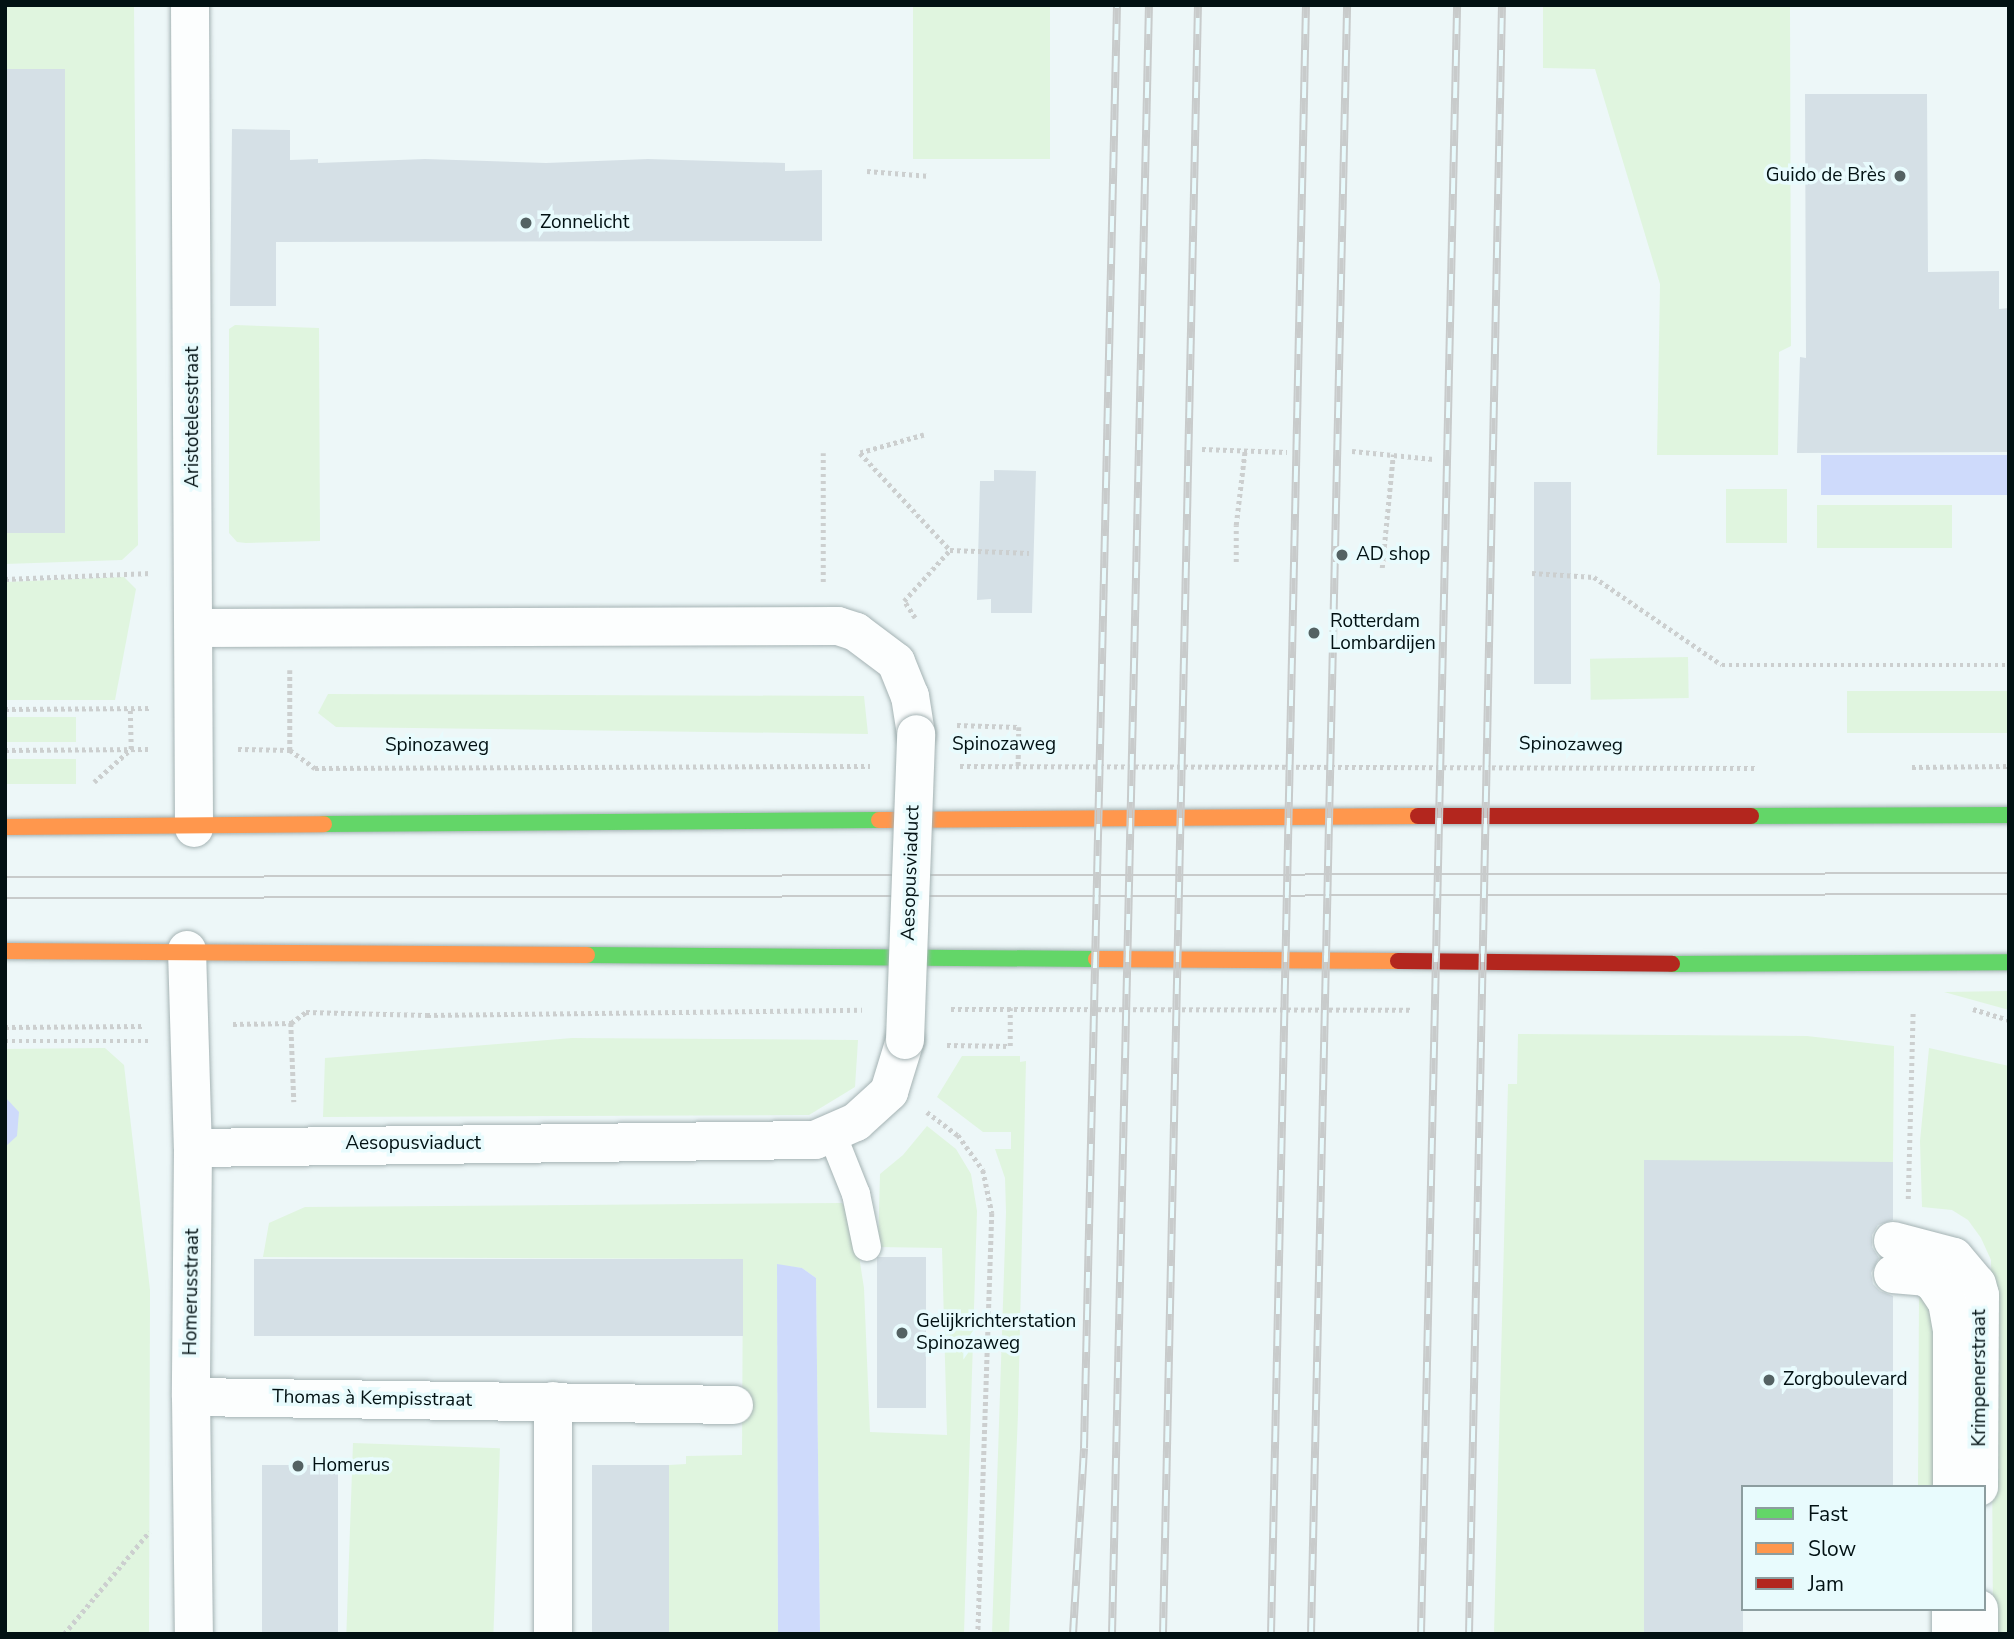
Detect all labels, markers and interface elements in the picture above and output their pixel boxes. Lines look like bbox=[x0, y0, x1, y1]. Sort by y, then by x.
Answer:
place label: Guido de Brès bbox=[1766, 165, 1886, 187]
marker: Guido de Brès bbox=[1892, 168, 1908, 184]
place label: Zonnelicht bbox=[540, 212, 629, 234]
marker: Zonnelicht bbox=[518, 215, 534, 231]
street label: Aristotelesstraat bbox=[182, 346, 204, 488]
place label: AD shop bbox=[1356, 544, 1430, 566]
marker: AD shop bbox=[1334, 547, 1350, 563]
place label: Rotterdam Lombardijen bbox=[1330, 611, 1436, 655]
marker: Rotterdam Lombardijen bbox=[1304, 623, 1324, 643]
street label: Spinozaweg bbox=[1519, 733, 1623, 757]
street label: Spinozaweg bbox=[952, 734, 1056, 756]
street label: Spinozaweg bbox=[385, 735, 489, 757]
street label: Aesopusviaduct bbox=[897, 805, 925, 941]
street label: Aesopusviaduct bbox=[345, 1133, 481, 1155]
street label: Homerusstraat bbox=[179, 1228, 205, 1356]
street label: Krimpenerstraat bbox=[1969, 1309, 1991, 1447]
place label: Gelijkrichterstation Spinozaweg bbox=[916, 1311, 1076, 1355]
marker: Gelijkrichterstation Spinozaweg bbox=[894, 1325, 910, 1341]
place label: Zorgboulevard bbox=[1783, 1369, 1908, 1391]
marker: Zorgboulevard bbox=[1761, 1372, 1777, 1388]
street label: Thomas à Kempisstraat bbox=[272, 1386, 472, 1412]
place label: Homerus bbox=[312, 1455, 390, 1477]
marker: Homerus bbox=[290, 1458, 306, 1474]
legend bbox=[1741, 1485, 1986, 1611]
text: Fast bbox=[1808, 1500, 1848, 1528]
text: Slow bbox=[1808, 1535, 1856, 1563]
text: Jam bbox=[1808, 1570, 1844, 1598]

